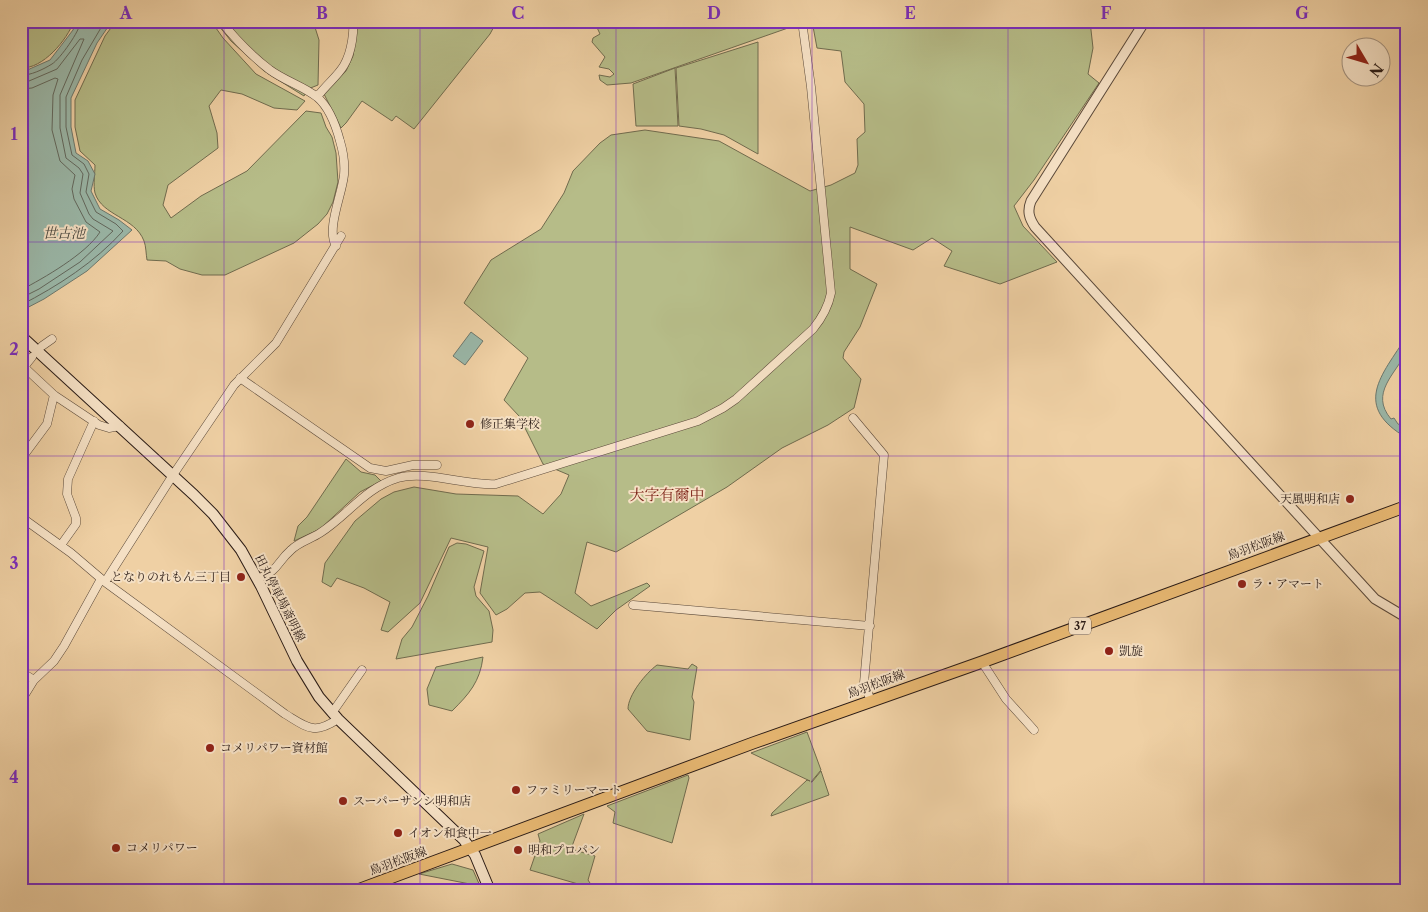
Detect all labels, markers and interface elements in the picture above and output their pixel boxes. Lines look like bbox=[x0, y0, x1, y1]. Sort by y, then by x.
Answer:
text: A bbox=[119, 3, 133, 23]
text: B bbox=[316, 3, 328, 23]
text: C bbox=[512, 3, 524, 23]
text: D bbox=[707, 3, 721, 23]
text: E bbox=[904, 3, 916, 23]
text: F bbox=[1101, 3, 1112, 23]
text: G bbox=[1295, 3, 1309, 23]
north arrow bbox=[1340, 38, 1390, 88]
text: N bbox=[1365, 60, 1387, 80]
text: 1 bbox=[10, 124, 18, 144]
water label: 世古池 bbox=[43, 224, 87, 242]
text: 2 bbox=[9, 339, 19, 359]
place label: 修正集学校 bbox=[480, 416, 540, 431]
marker: 修正集学校 bbox=[464, 418, 476, 430]
district label: 大字有爾中 bbox=[629, 485, 705, 504]
place label: 天風明和店 bbox=[1280, 491, 1340, 506]
marker: 天風明和店 bbox=[1344, 493, 1356, 505]
street label: 鳥羽松阪線 bbox=[1225, 528, 1287, 563]
street label: 田丸停車場斎明線 bbox=[252, 552, 309, 644]
text: 3 bbox=[9, 553, 19, 573]
place label: となりのれもん三丁目 bbox=[111, 569, 231, 584]
marker: となりのれもん三丁目 bbox=[235, 571, 247, 583]
place label: ラ・アマート bbox=[1252, 576, 1324, 591]
marker: ラ・アマート bbox=[1236, 578, 1248, 590]
road number: 37 bbox=[1069, 618, 1091, 634]
place label: 凱旋 bbox=[1119, 643, 1143, 658]
marker: 凱旋 bbox=[1103, 645, 1115, 657]
street label: 鳥羽松阪線 bbox=[845, 666, 907, 701]
place label: コメリパワー資材館 bbox=[220, 740, 328, 755]
marker: コメリパワー資材館 bbox=[204, 742, 216, 754]
text: 4 bbox=[9, 767, 19, 787]
place label: ファミリーマート bbox=[526, 782, 622, 797]
marker: ファミリーマート bbox=[510, 784, 522, 796]
place label: スーパーサンシ明和店 bbox=[353, 793, 471, 808]
marker: スーパーサンシ明和店 bbox=[337, 795, 349, 807]
place label: イオン和食中一 bbox=[408, 825, 492, 840]
marker: イオン和食中一 bbox=[392, 827, 404, 839]
place label: コメリパワー bbox=[126, 840, 198, 855]
marker: コメリパワー bbox=[110, 842, 122, 854]
place label: 明和プロパン bbox=[528, 842, 600, 857]
street label: 鳥羽松阪線 bbox=[367, 843, 429, 878]
marker: 明和プロパン bbox=[512, 844, 524, 856]

